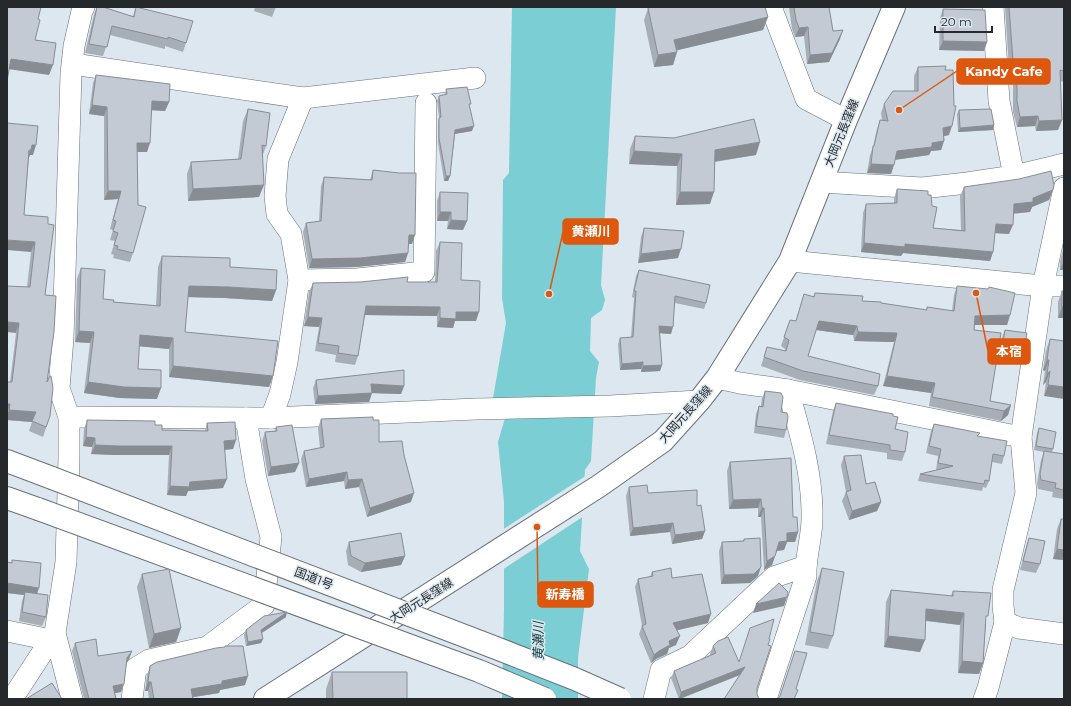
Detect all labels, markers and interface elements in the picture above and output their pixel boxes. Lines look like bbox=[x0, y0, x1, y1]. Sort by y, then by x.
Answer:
scale bar bbox=[935, 8, 992, 34]
text: 20 m bbox=[941, 14, 972, 29]
callout: Kandy Cafe bbox=[957, 59, 1050, 84]
text: Kandy Cafe bbox=[965, 63, 1043, 79]
street label: 大岡元長窪線 bbox=[821, 97, 861, 169]
callout: 黄瀬川 bbox=[563, 219, 618, 244]
text: 黄瀬川 bbox=[571, 223, 611, 239]
callout: 本宿 bbox=[988, 339, 1030, 364]
text: 本宿 bbox=[996, 343, 1022, 359]
street label: 大岡元長窪線 bbox=[655, 382, 715, 446]
street label: 国道1号 bbox=[292, 564, 336, 592]
street label: 大岡元長窪線 bbox=[386, 575, 456, 625]
callout: 新寿橋 bbox=[538, 582, 593, 607]
text: 新寿橋 bbox=[545, 586, 585, 602]
water label: 黄瀬川 bbox=[530, 619, 546, 661]

